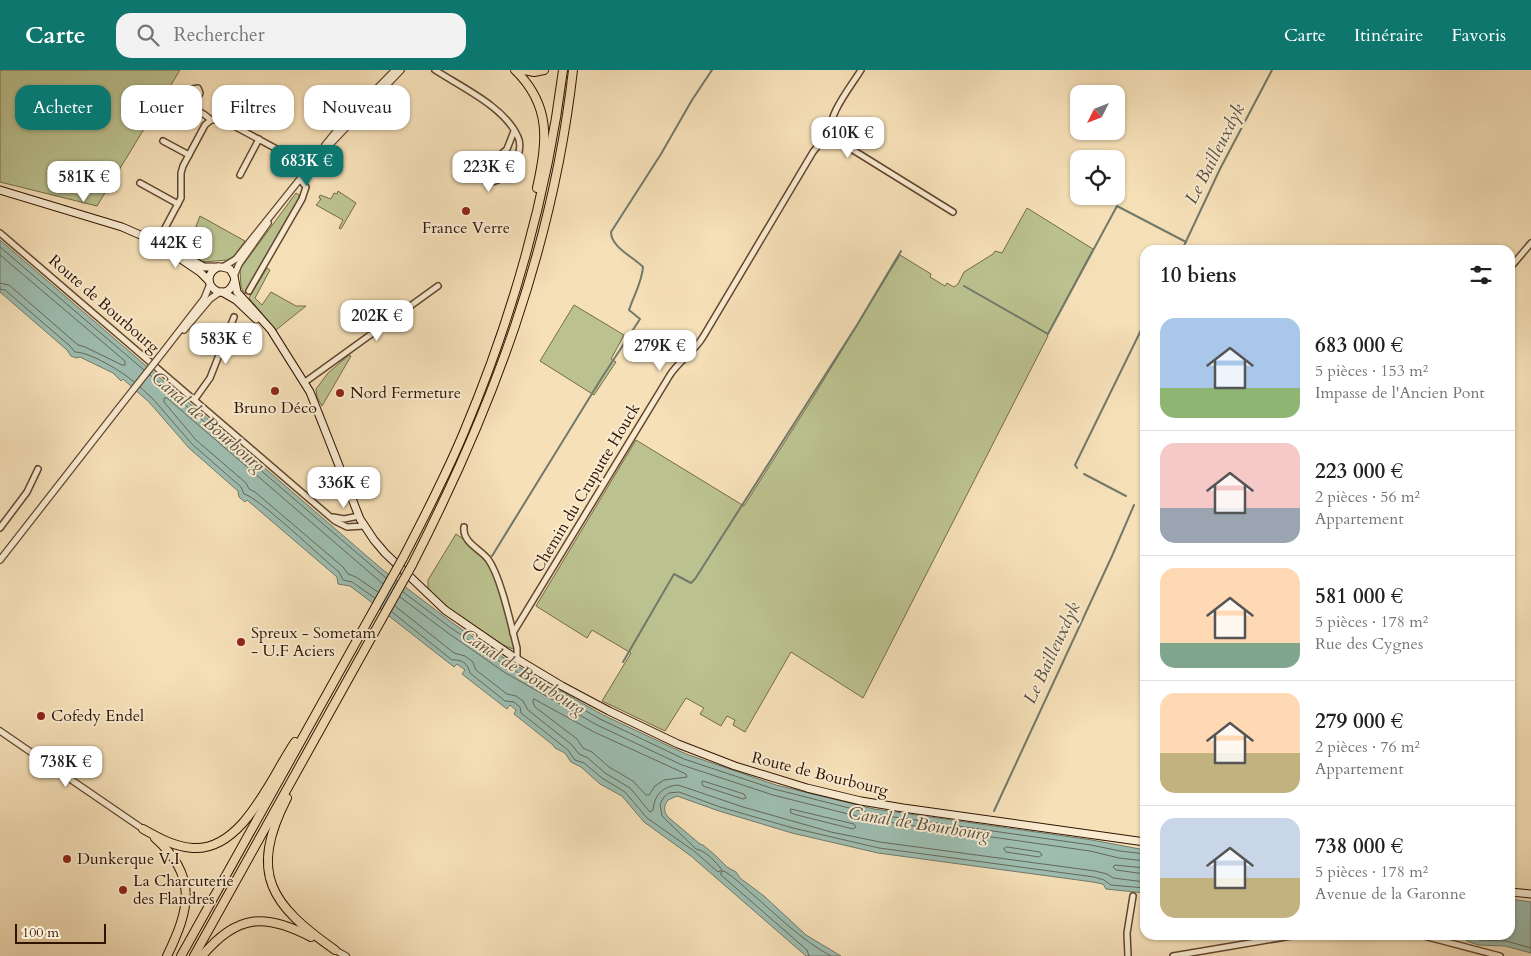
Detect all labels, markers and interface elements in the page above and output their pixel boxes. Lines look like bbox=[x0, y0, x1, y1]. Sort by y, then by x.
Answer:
search box bbox=[116, 13, 466, 58]
text: Carte bbox=[25, 19, 86, 52]
icon: search bbox=[134, 21, 162, 49]
text: Rechercher bbox=[174, 22, 265, 48]
text: Carte bbox=[1284, 23, 1326, 48]
text: Itinéraire bbox=[1354, 23, 1423, 48]
text: Favoris bbox=[1451, 23, 1506, 48]
chip: Acheter bbox=[15, 85, 111, 130]
chip: Louer bbox=[121, 85, 202, 130]
chip: Filtres bbox=[212, 85, 294, 130]
chip: Nouveau bbox=[304, 85, 410, 130]
north arrow bbox=[1070, 85, 1125, 140]
map controls bbox=[1070, 85, 1125, 205]
water label: Le Bailleuxdyk bbox=[1179, 99, 1251, 209]
pin: 610K € bbox=[807, 116, 889, 159]
text: 610K € bbox=[822, 122, 874, 144]
pin: 683K € bbox=[266, 144, 348, 187]
text: 683K € bbox=[281, 150, 333, 172]
pin: 223K € bbox=[448, 150, 530, 193]
button: locate bbox=[1070, 150, 1125, 205]
text: 223K € bbox=[463, 156, 515, 178]
pin: 581K € bbox=[43, 160, 125, 203]
text: 581K € bbox=[58, 166, 110, 188]
marker: France Verre bbox=[460, 205, 472, 217]
place label: France Verre bbox=[422, 217, 510, 239]
pin: 442K € bbox=[135, 226, 217, 269]
text: 442K € bbox=[150, 232, 202, 254]
street label: Route de Bourbourg bbox=[44, 250, 164, 358]
text: 10 biens bbox=[1160, 261, 1236, 290]
icon: filters bbox=[1467, 261, 1495, 289]
pin: 202K € bbox=[336, 300, 418, 342]
text: 202K € bbox=[351, 305, 403, 327]
pin: 583K € bbox=[185, 322, 267, 365]
text: 583K € bbox=[200, 328, 252, 350]
pin: 279K € bbox=[619, 330, 701, 372]
text: 683 000 € bbox=[1315, 331, 1403, 360]
text: 279K € bbox=[634, 335, 686, 357]
icon: home bbox=[1200, 338, 1260, 398]
text: 5 pièces · 153 m² bbox=[1315, 360, 1428, 382]
water label: Canal de Bourbourg bbox=[146, 366, 270, 478]
place label: Nord Fermeture bbox=[350, 382, 461, 404]
text: Impasse de l'Ancien Pont bbox=[1315, 382, 1485, 404]
marker: Bruno Déco bbox=[269, 385, 281, 397]
marker: Nord Fermeture bbox=[334, 387, 346, 399]
place label: Bruno Déco bbox=[233, 397, 317, 419]
street label: Chemin du Cruputte Houck bbox=[527, 399, 646, 577]
text: 223 000 € bbox=[1315, 457, 1403, 486]
icon: home bbox=[1200, 463, 1260, 523]
pin: 336K € bbox=[303, 466, 385, 509]
text: 336K € bbox=[318, 472, 370, 494]
text: 2 pièces · 56 m² bbox=[1315, 486, 1420, 508]
text: Appartement bbox=[1315, 508, 1403, 530]
text: 581 000 € bbox=[1315, 582, 1403, 611]
icon: home bbox=[1200, 588, 1260, 648]
water label: Le Bailleuxdyk bbox=[1017, 598, 1087, 708]
text: 5 pièces · 178 m² bbox=[1315, 611, 1428, 633]
place label: Spreux - Sometam - U.F Aciers bbox=[251, 622, 377, 662]
water label: Canal de Bourbourg bbox=[456, 623, 590, 721]
text: Rue des Cygnes bbox=[1315, 633, 1423, 655]
marker: Spreux - Sometam - U.F Aciers bbox=[235, 636, 247, 648]
place label: Cofedy Endel bbox=[51, 705, 144, 727]
text: 279 000 € bbox=[1315, 707, 1403, 736]
marker: Cofedy Endel bbox=[35, 710, 47, 722]
icon: home bbox=[1200, 713, 1260, 773]
text: 2 pièces · 76 m² bbox=[1315, 736, 1420, 758]
pin: 738K € bbox=[25, 746, 107, 788]
street label: Route de Bourbourg bbox=[749, 746, 891, 802]
text: 738K € bbox=[40, 751, 92, 773]
text: Appartement bbox=[1315, 758, 1403, 780]
water label: Canal de Bourbourg bbox=[847, 800, 991, 848]
text: 738 000 € bbox=[1315, 832, 1403, 861]
icon: home bbox=[1200, 838, 1260, 898]
place label: Dunkerque V.I bbox=[77, 848, 180, 870]
marker: Dunkerque V.I bbox=[61, 853, 73, 865]
text: 5 pièces · 178 m² bbox=[1315, 861, 1428, 883]
place label: La Charcuterie des Flandres bbox=[133, 870, 234, 910]
text: Avenue de la Garonne bbox=[1315, 883, 1466, 905]
marker: La Charcuterie des Flandres bbox=[117, 884, 129, 896]
scale bar bbox=[15, 921, 106, 944]
text: 100 m bbox=[22, 923, 59, 942]

